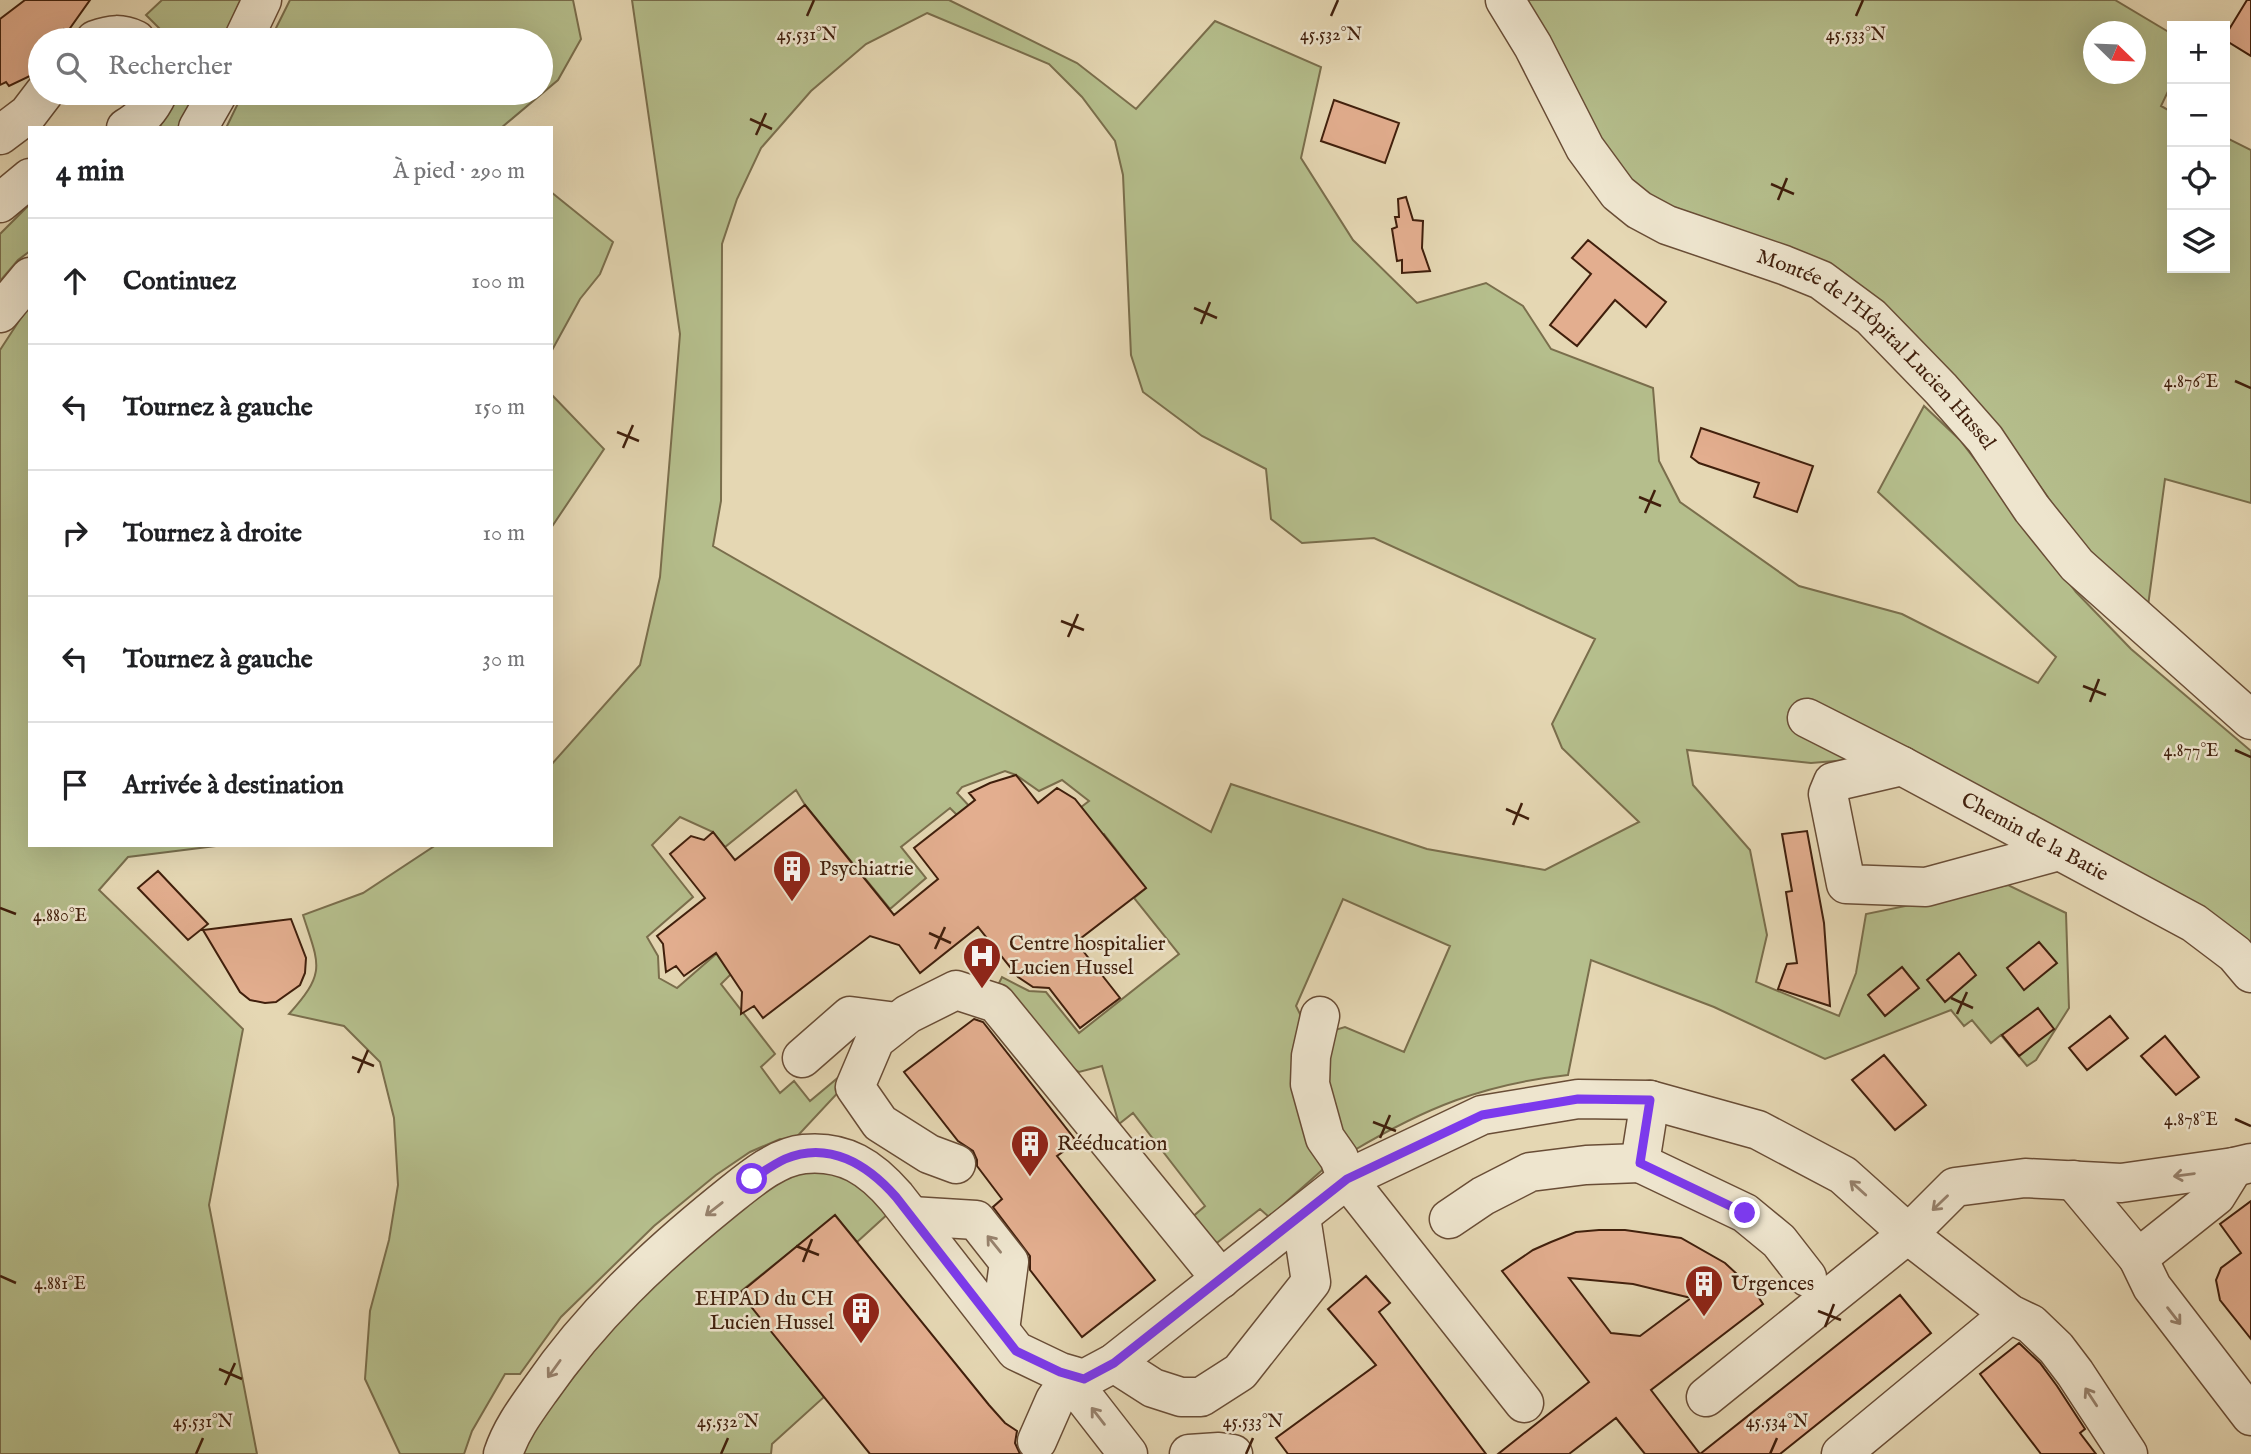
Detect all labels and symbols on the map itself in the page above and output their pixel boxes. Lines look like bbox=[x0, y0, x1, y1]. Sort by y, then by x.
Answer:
north arrow bbox=[2083, 21, 2146, 84]
text: 45.531°N bbox=[777, 24, 838, 47]
text: 45.532°N bbox=[1300, 24, 1362, 47]
text: 45.533°N bbox=[1826, 24, 1887, 47]
street label: Montée de l'Hôpital Lucien Hussel bbox=[1753, 243, 2002, 455]
text: 4.876°E bbox=[2164, 371, 2218, 394]
text: 4.877°E bbox=[2163, 740, 2219, 763]
street label: Chemin de la Batie bbox=[1956, 787, 2113, 888]
building icon: Psychiatrie bbox=[771, 848, 813, 903]
place label: Psychiatrie bbox=[819, 856, 914, 883]
text: 4.880°E bbox=[33, 905, 87, 928]
place label: Centre hospitalier Lucien Hussel bbox=[1009, 931, 1166, 982]
hospital icon: Centre hospitalier Lucien Hussel bbox=[961, 935, 1003, 990]
text: 4.878°E bbox=[2164, 1109, 2218, 1132]
building icon: Rééducation bbox=[1009, 1123, 1051, 1178]
place label: Rééducation bbox=[1057, 1131, 1167, 1158]
route start bbox=[736, 1163, 767, 1194]
one-way arrow bbox=[2173, 1168, 2196, 1181]
one-way arrow bbox=[1849, 1180, 1867, 1196]
one-way arrow bbox=[1931, 1194, 1948, 1211]
route end bbox=[1729, 1197, 1760, 1228]
one-way arrow bbox=[706, 1201, 724, 1216]
one-way arrow bbox=[987, 1235, 1002, 1253]
building icon: Urgences bbox=[1683, 1263, 1725, 1318]
place label: Urgences bbox=[1731, 1271, 1814, 1298]
text: 4.881°E bbox=[34, 1273, 86, 1296]
place label: EHPAD du CH Lucien Hussel bbox=[694, 1286, 834, 1337]
building icon: EHPAD du CH Lucien Hussel bbox=[840, 1290, 882, 1345]
one-way arrow bbox=[2166, 1306, 2181, 1324]
one-way arrow bbox=[547, 1359, 561, 1378]
one-way arrow bbox=[2083, 1387, 2097, 1407]
one-way arrow bbox=[1091, 1407, 1106, 1426]
text: 45.531°N bbox=[173, 1411, 234, 1434]
text: 45.532°N bbox=[697, 1411, 759, 1434]
text: 45.533°N bbox=[1223, 1411, 1284, 1434]
text: 45.534°N bbox=[1746, 1411, 1809, 1434]

